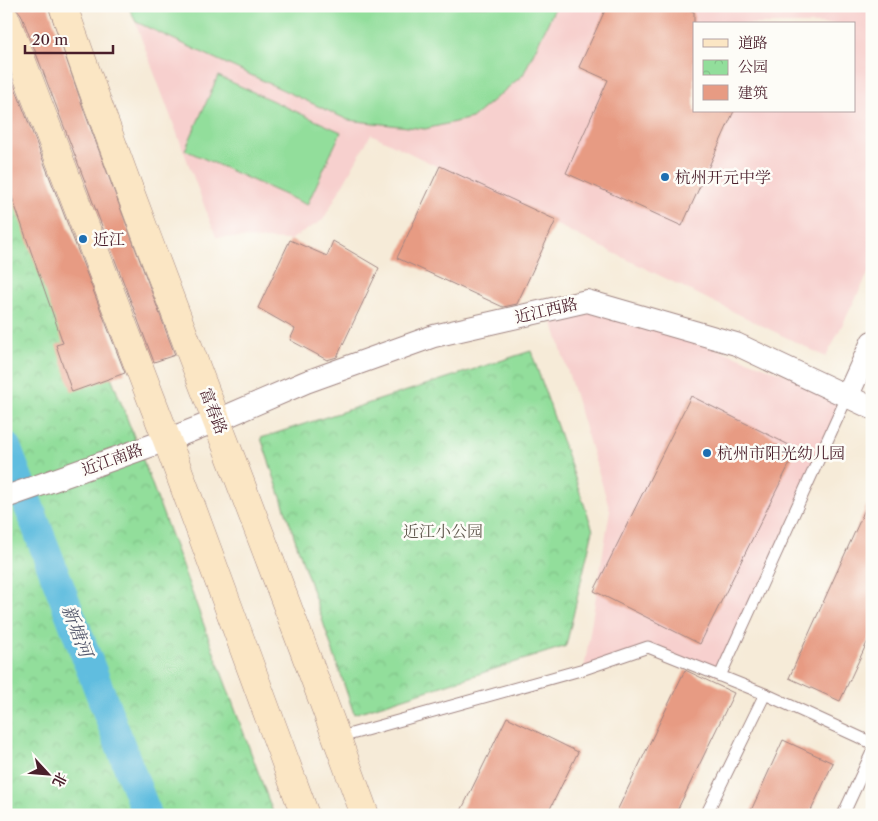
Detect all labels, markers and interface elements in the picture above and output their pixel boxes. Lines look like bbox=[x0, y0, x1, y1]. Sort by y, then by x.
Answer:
scale bar bbox=[25, 22, 112, 54]
legend bbox=[693, 22, 856, 112]
text: 20 m bbox=[32, 30, 68, 49]
text: 道路 bbox=[738, 33, 768, 52]
text: 公园 bbox=[738, 57, 768, 76]
text: 建筑 bbox=[738, 83, 768, 102]
place label: 杭州开元中学 bbox=[675, 167, 771, 187]
marker: 杭州开元中学 bbox=[659, 171, 671, 183]
place label: 近江 bbox=[93, 229, 125, 249]
marker: 近江 bbox=[77, 233, 89, 245]
street label: 近江西路 bbox=[513, 293, 579, 327]
street label: 富春路 bbox=[196, 385, 232, 437]
street label: 近江南路 bbox=[79, 439, 145, 479]
place label: 杭州市阳光幼儿园 bbox=[717, 443, 845, 463]
marker: 杭州市阳光幼儿园 bbox=[701, 447, 713, 459]
park label: 近江小公园 bbox=[403, 521, 483, 541]
water label: 新塘河 bbox=[57, 602, 98, 663]
north arrow bbox=[22, 748, 72, 798]
text: 北 bbox=[49, 769, 71, 790]

